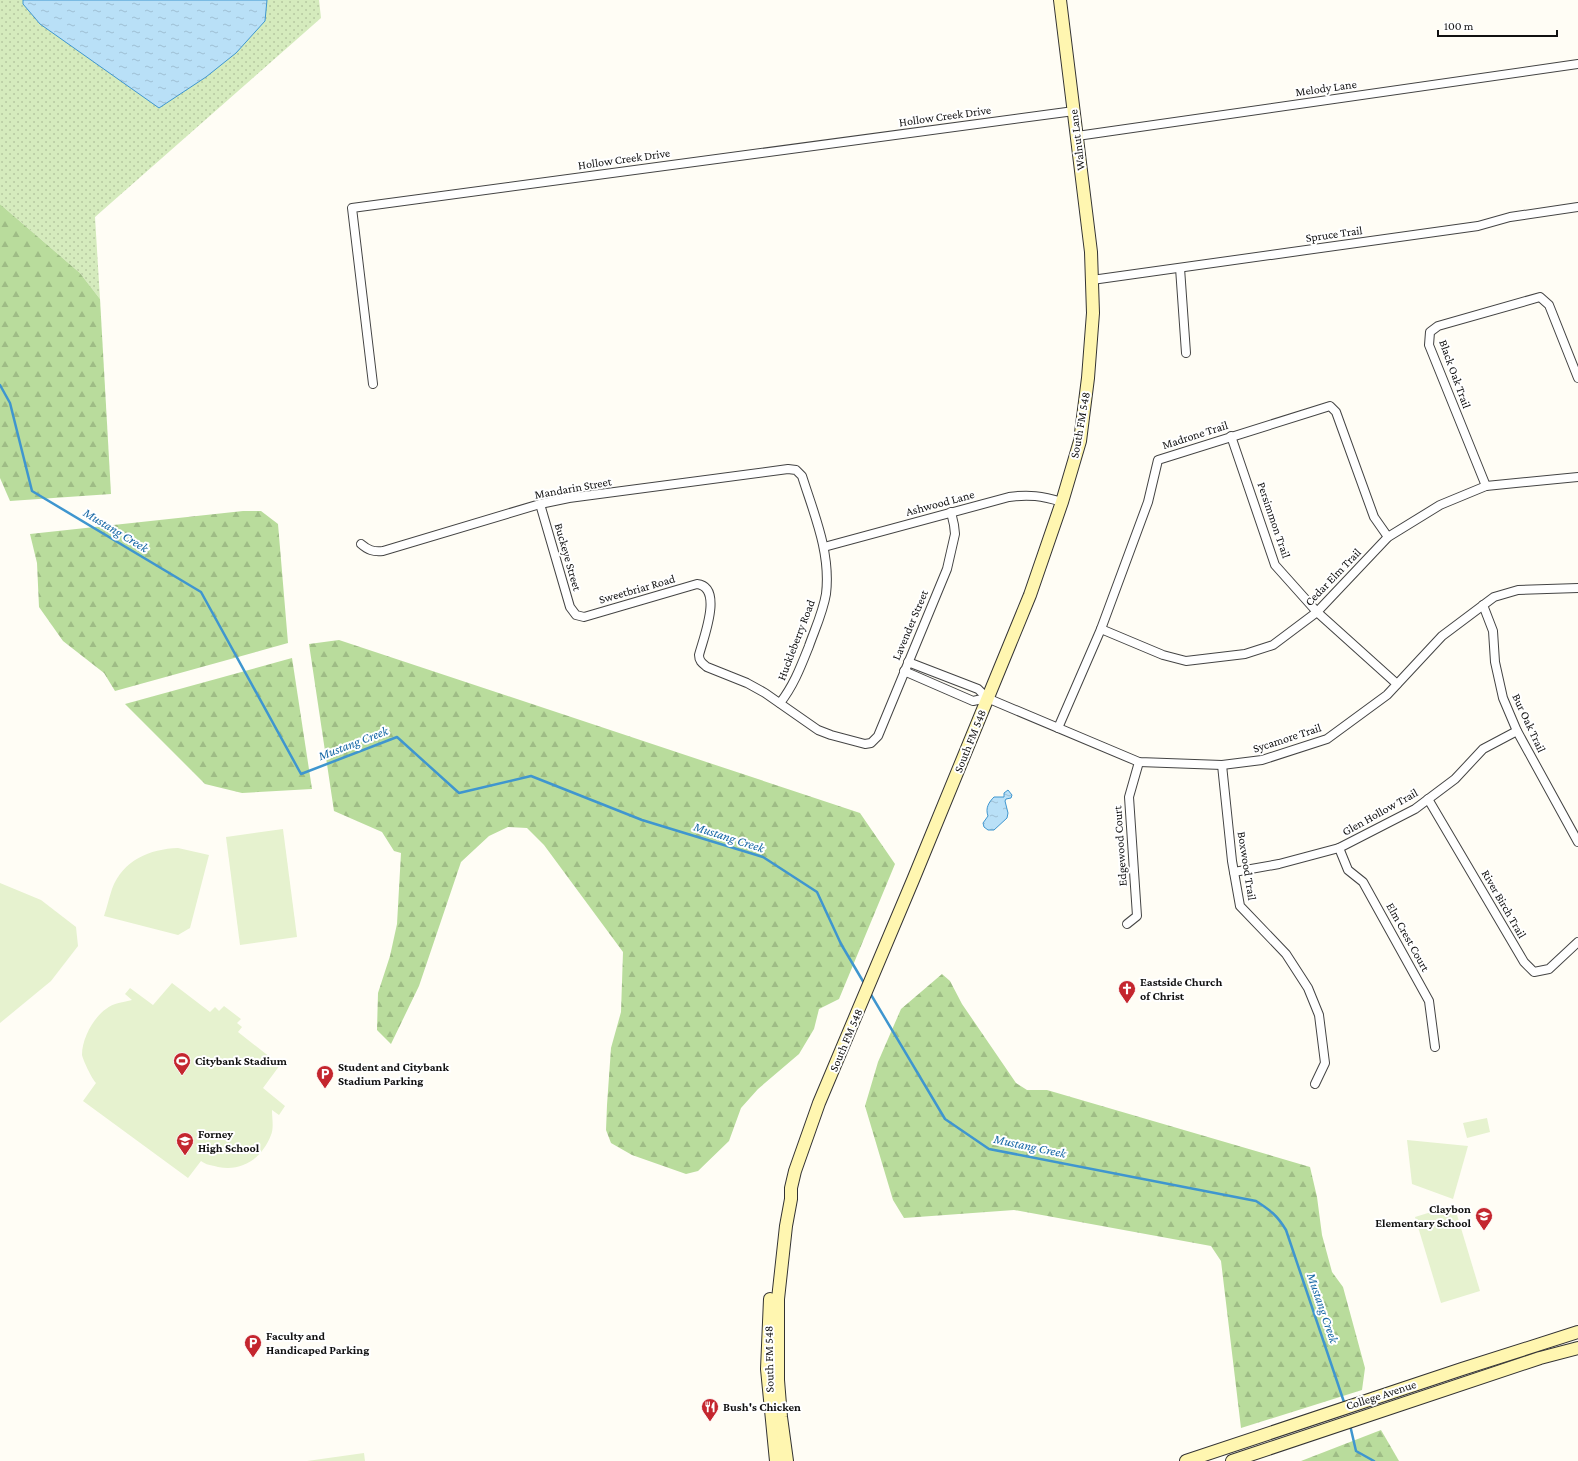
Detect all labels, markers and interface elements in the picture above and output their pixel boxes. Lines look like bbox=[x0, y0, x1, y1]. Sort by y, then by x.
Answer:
scale bar bbox=[1438, 12, 1557, 38]
text: 100 m bbox=[1444, 19, 1474, 33]
street label: Melody Lane bbox=[1294, 77, 1358, 99]
street label: Hollow Creek Drive bbox=[898, 103, 992, 129]
street label: Walnut Lane bbox=[1066, 109, 1088, 171]
street label: Hollow Creek Drive bbox=[577, 146, 671, 172]
street label: Spruce Trail bbox=[1305, 223, 1363, 245]
street label: Black Oak Trail bbox=[1436, 338, 1474, 410]
street label: South FM 548 bbox=[1067, 391, 1093, 459]
street label: Madrone Trail bbox=[1160, 418, 1230, 452]
street label: Mandarin Street bbox=[533, 474, 614, 502]
street label: Persimmon Trail bbox=[1254, 480, 1294, 560]
street label: Ashwood Lane bbox=[904, 487, 976, 519]
water label: Mustang Creek bbox=[80, 504, 153, 556]
street label: Buckeye Street bbox=[552, 522, 585, 593]
street label: Cedar Elm Trail bbox=[1302, 545, 1364, 609]
street label: Sweetbriar Road bbox=[597, 571, 677, 607]
street label: Lavender Street bbox=[889, 587, 931, 662]
street label: Huckleberry Road bbox=[774, 597, 818, 682]
street label: Bur Oak Trail bbox=[1509, 691, 1549, 755]
street label: South FM 548 bbox=[951, 707, 989, 775]
street label: Sycamore Trail bbox=[1251, 720, 1323, 756]
water label: Mustang Creek bbox=[315, 722, 391, 764]
street label: Glen Hollow Trail bbox=[1340, 785, 1420, 839]
street label: Edgewood Court bbox=[1110, 804, 1130, 887]
water label: Mustang Creek bbox=[691, 818, 768, 856]
street label: Boxwood Trail bbox=[1235, 831, 1259, 901]
street label: River Birch Trail bbox=[1479, 867, 1529, 941]
street label: Elm Crest Court bbox=[1383, 900, 1433, 975]
place label: Eastside Church of Christ bbox=[1140, 975, 1222, 1003]
church icon: Eastside Church of Christ bbox=[1117, 979, 1137, 1004]
street label: South FM 548 bbox=[826, 1006, 866, 1074]
sports icon: Citybank Stadium bbox=[172, 1051, 192, 1076]
place label: Citybank Stadium bbox=[195, 1054, 288, 1068]
place label: Student and Citybank Stadium Parking bbox=[338, 1060, 449, 1088]
parking icon: Student and Citybank Stadium Parking bbox=[315, 1064, 335, 1089]
place label: Forney High School bbox=[198, 1127, 260, 1155]
school or university icon: Forney High School bbox=[175, 1131, 195, 1156]
water label: Mustang Creek bbox=[991, 1131, 1069, 1161]
place label: Claybon Elementary School bbox=[1375, 1202, 1472, 1230]
school or university icon: Claybon Elementary School bbox=[1474, 1206, 1494, 1231]
water label: Mustang Creek bbox=[1304, 1270, 1342, 1346]
street label: South FM 548 bbox=[761, 1325, 777, 1393]
place label: Faculty and Handicaped Parking bbox=[266, 1329, 369, 1357]
parking icon: Faculty and Handicaped Parking bbox=[243, 1333, 263, 1358]
street label: College Avenue bbox=[1344, 1377, 1418, 1413]
restaurant icon: Bush's Chicken bbox=[700, 1397, 720, 1422]
place label: Bush's Chicken bbox=[723, 1400, 801, 1414]

